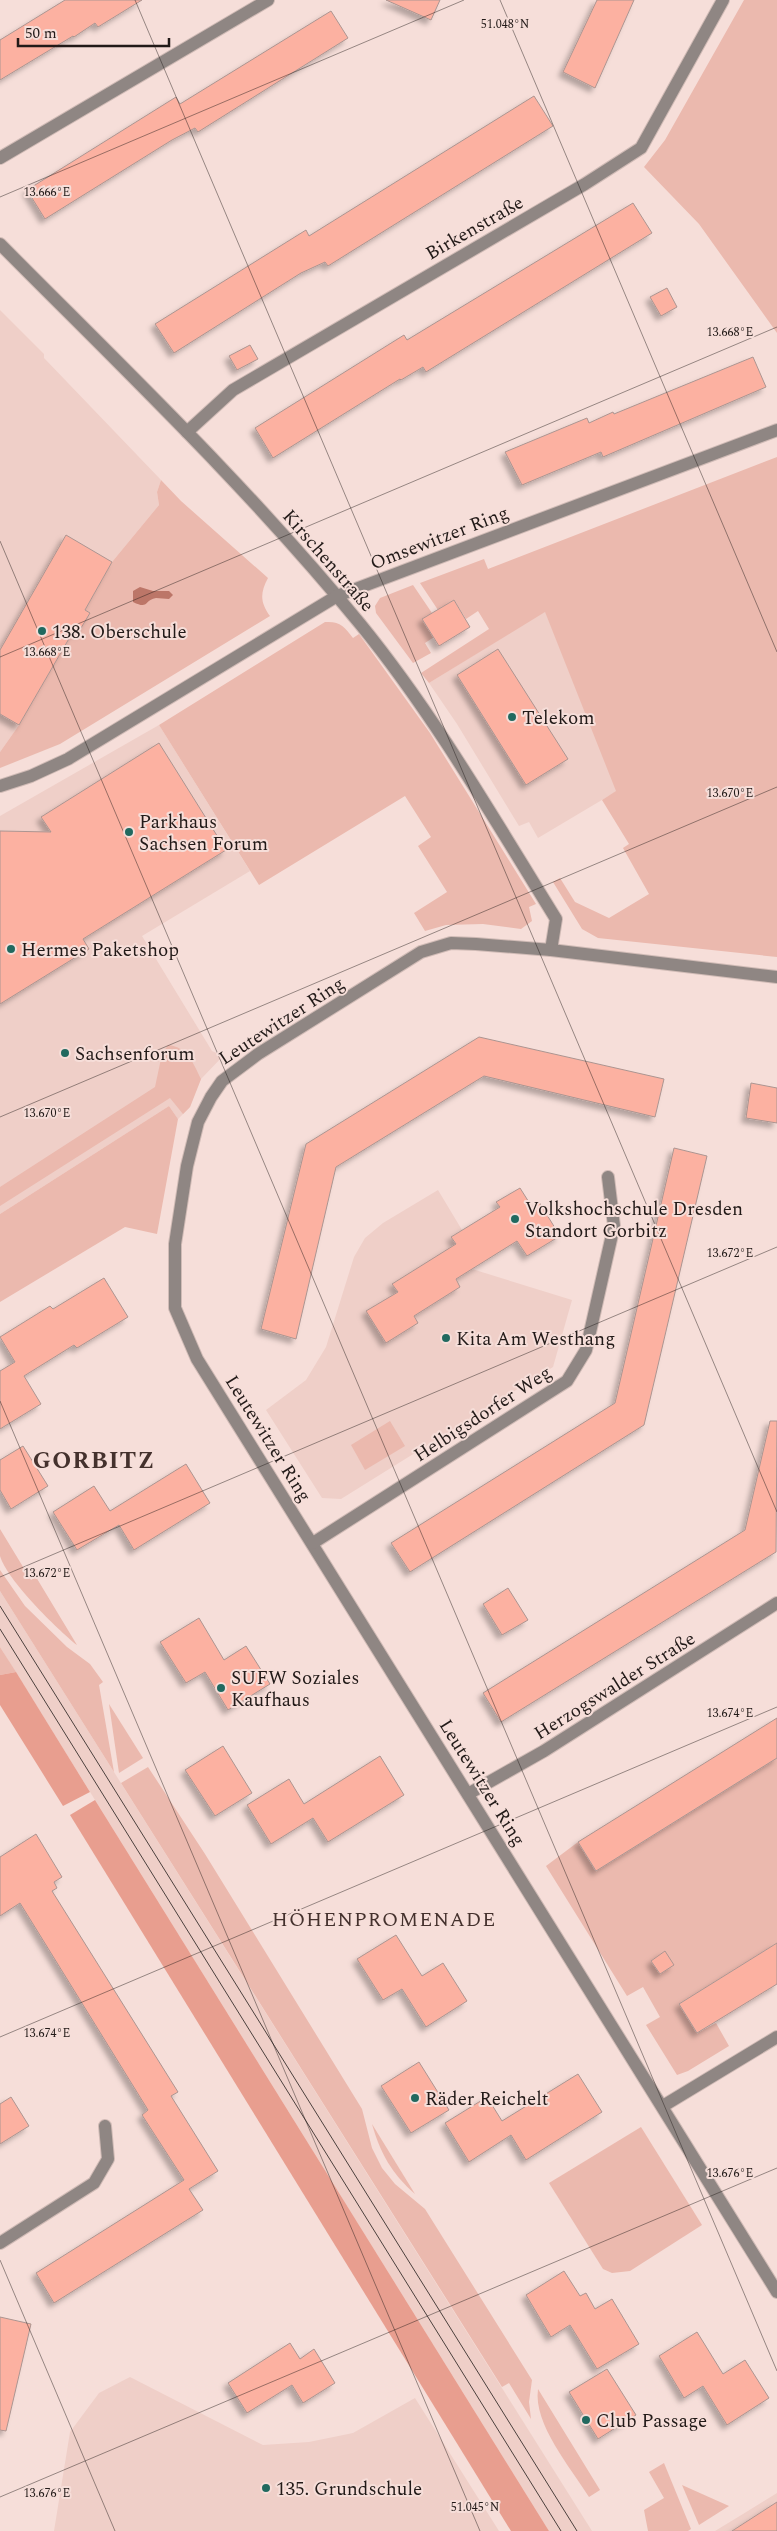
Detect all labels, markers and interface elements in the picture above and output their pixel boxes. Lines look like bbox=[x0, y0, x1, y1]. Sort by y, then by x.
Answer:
scale bar bbox=[18, 15, 169, 47]
text: 51.048°N bbox=[481, 15, 529, 34]
text: 50 m bbox=[25, 22, 57, 45]
text: 13.666°E bbox=[24, 183, 70, 202]
street label: Birkenstraße bbox=[420, 188, 529, 268]
text: 13.668°E bbox=[707, 323, 753, 342]
street label: Omsewitzer Ring bbox=[366, 499, 513, 578]
street label: Kirschenstraße bbox=[275, 503, 381, 619]
place label: 138. Oberschule bbox=[52, 618, 187, 647]
marker: 138. Oberschule bbox=[36, 625, 48, 637]
text: 13.668°E bbox=[24, 643, 70, 662]
place label: Telekom bbox=[522, 704, 595, 733]
marker: Telekom bbox=[506, 711, 518, 723]
text: 13.670°E bbox=[707, 784, 753, 803]
place label: Parkhaus Sachsen Forum bbox=[139, 808, 268, 859]
marker: Parkhaus Sachsen Forum bbox=[123, 826, 135, 838]
place label: Hermes Paketshop bbox=[21, 936, 179, 965]
marker: Hermes Paketshop bbox=[5, 943, 17, 955]
street label: Leutewitzer Ring bbox=[213, 970, 351, 1073]
place label: Sachsenforum bbox=[75, 1040, 195, 1069]
marker: Sachsenforum bbox=[59, 1047, 71, 1059]
text: 13.670°E bbox=[24, 1104, 70, 1123]
place label: Volkshochschule Dresden Standort Gorbitz bbox=[525, 1195, 743, 1246]
marker: Volkshochschule Dresden Standort Gorbitz bbox=[509, 1213, 521, 1225]
text: 13.672°E bbox=[707, 1244, 753, 1263]
place label: Kita Am Westhang bbox=[456, 1325, 615, 1354]
marker: Kita Am Westhang bbox=[440, 1332, 452, 1344]
street label: Helbigsdorfer Weg bbox=[408, 1359, 558, 1470]
street label: Leutewitzer Ring bbox=[217, 1370, 318, 1508]
district label: GORBITZ bbox=[33, 1443, 155, 1479]
text: 13.672°E bbox=[24, 1564, 70, 1583]
street label: Herzogswalder Straße bbox=[528, 1625, 701, 1748]
place label: SUFW Soziales Kaufhaus bbox=[231, 1664, 359, 1715]
marker: SUFW Soziales Kaufhaus bbox=[215, 1682, 227, 1694]
text: 13.674°E bbox=[707, 1704, 753, 1723]
street label: Leutewitzer Ring bbox=[431, 1714, 532, 1852]
district label: HÖHENPROMENADE bbox=[272, 1905, 496, 1935]
text: 13.674°E bbox=[24, 2024, 70, 2043]
place label: Räder Reichelt bbox=[425, 2085, 549, 2114]
marker: Räder Reichelt bbox=[409, 2092, 421, 2104]
text: 13.676°E bbox=[707, 2164, 753, 2183]
place label: Club Passage bbox=[596, 2407, 707, 2436]
marker: Club Passage bbox=[580, 2414, 592, 2426]
place label: 135. Grundschule bbox=[276, 2475, 422, 2504]
marker: 135. Grundschule bbox=[260, 2482, 272, 2494]
text: 13.676°E bbox=[24, 2484, 70, 2503]
text: 51.045°N bbox=[451, 2498, 499, 2517]

